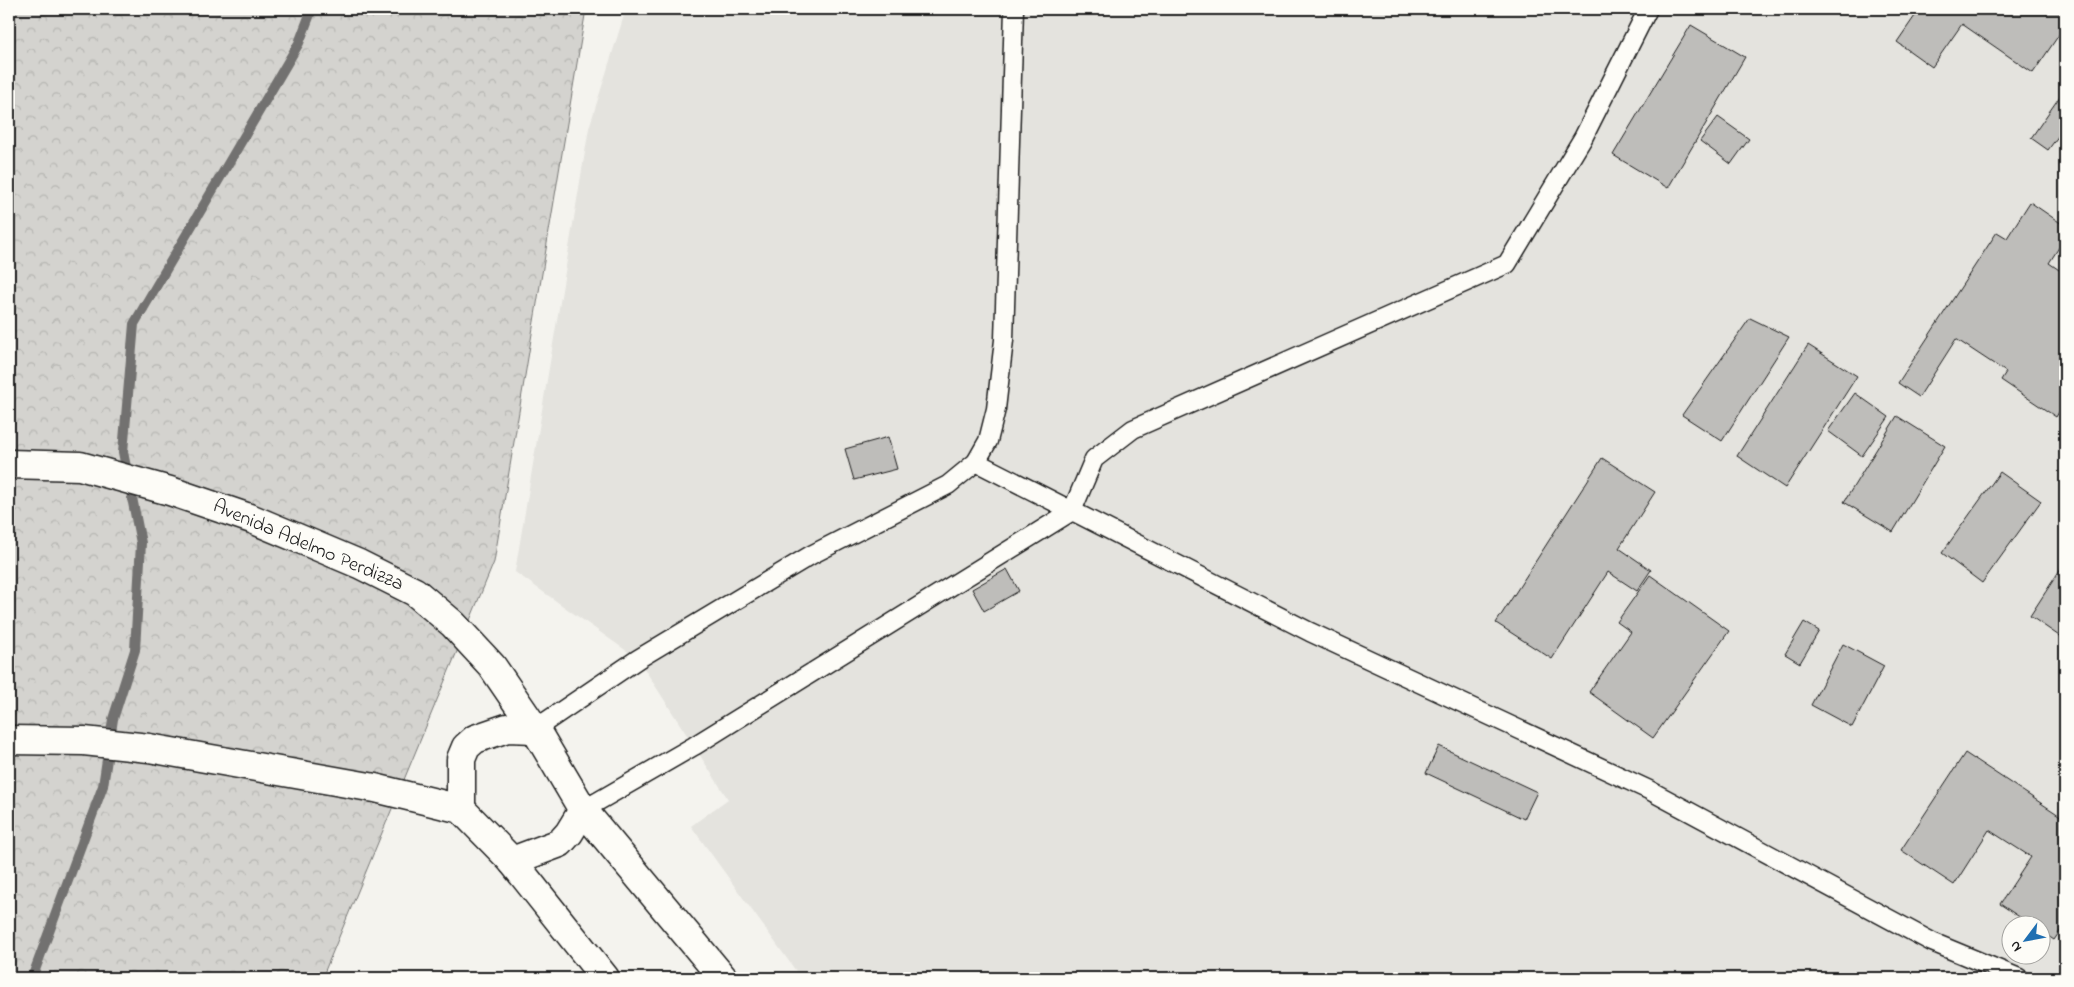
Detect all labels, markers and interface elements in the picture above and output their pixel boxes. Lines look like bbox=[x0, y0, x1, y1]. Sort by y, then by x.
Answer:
street label: Avenida Adelmo Perdizza bbox=[208, 493, 408, 599]
north arrow bbox=[2002, 914, 2052, 964]
text: N bbox=[2005, 937, 2028, 956]

